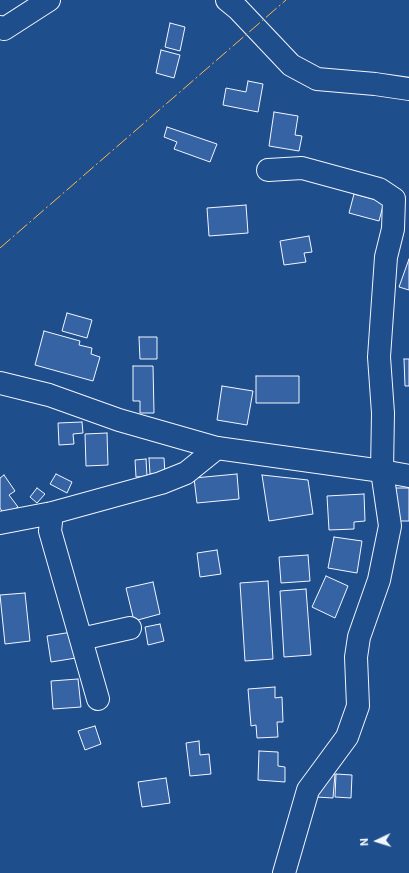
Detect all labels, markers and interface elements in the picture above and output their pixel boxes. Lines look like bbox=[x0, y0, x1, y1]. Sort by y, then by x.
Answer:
north arrow bbox=[357, 821, 397, 861]
text: N bbox=[358, 838, 371, 846]

